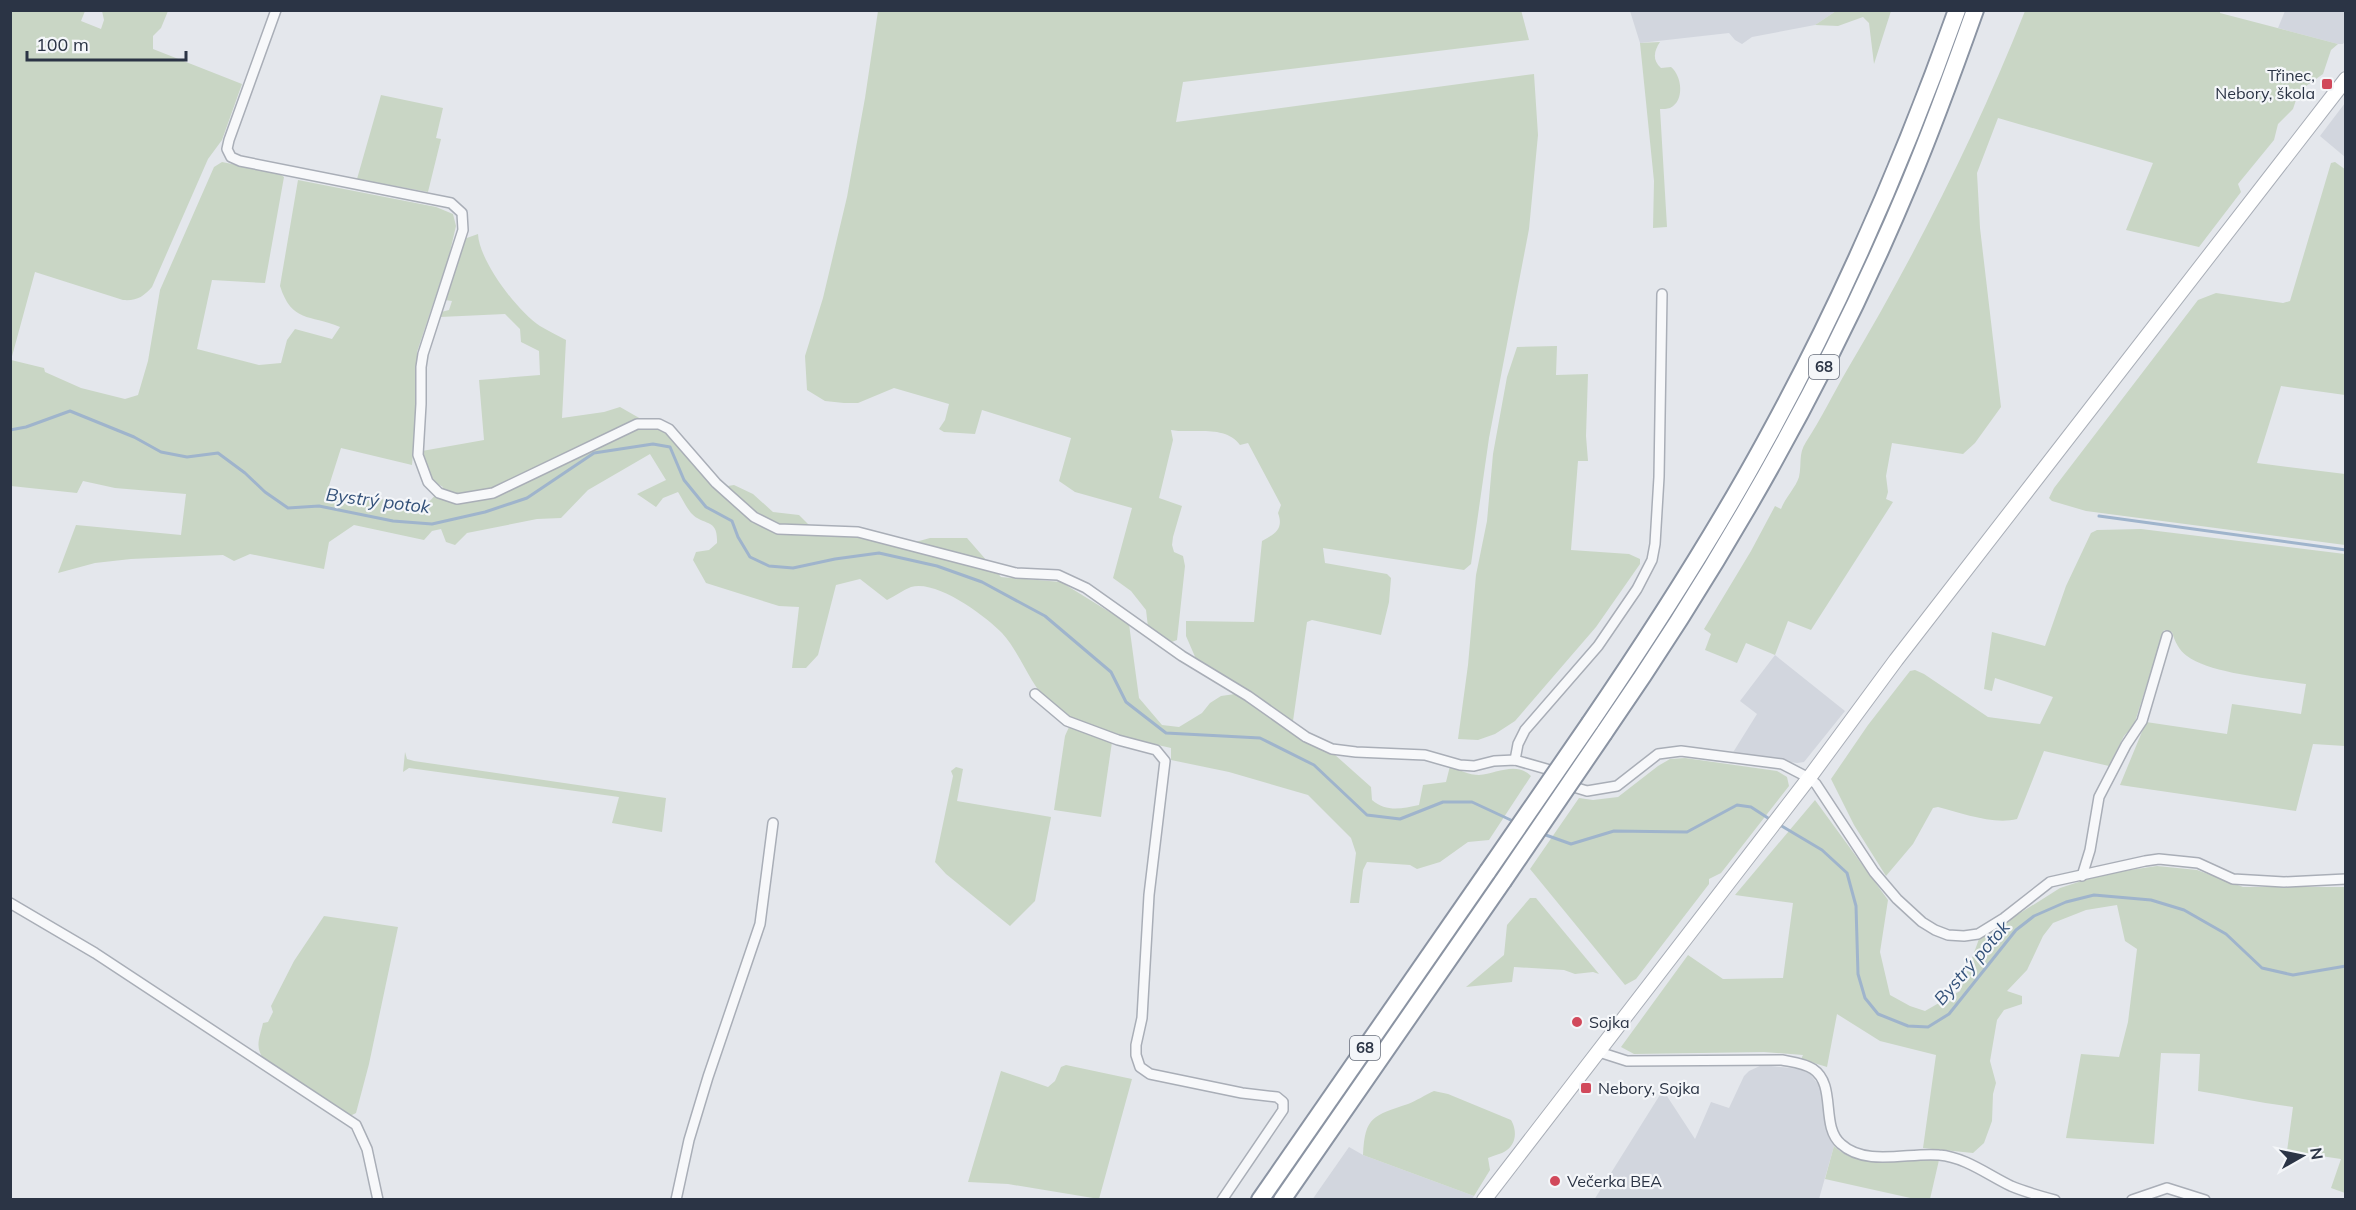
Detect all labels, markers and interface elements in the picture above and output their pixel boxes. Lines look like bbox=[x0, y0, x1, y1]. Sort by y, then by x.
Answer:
scale bar bbox=[27, 24, 186, 62]
text: 100 m bbox=[36, 33, 89, 56]
place label: Třinec, Nebory, škola bbox=[2215, 65, 2315, 103]
marker: Třinec, Nebory, škola bbox=[2320, 77, 2334, 91]
road number: 68 bbox=[1809, 355, 1839, 379]
water label: Bystrý potok bbox=[325, 483, 432, 518]
water label: Bystrý potok bbox=[1929, 915, 2015, 1010]
place label: Sojka bbox=[1589, 1012, 1630, 1032]
marker: Sojka bbox=[1570, 1015, 1584, 1029]
road number: 68 bbox=[1350, 1036, 1380, 1060]
place label: Nebory, Sojka bbox=[1598, 1078, 1700, 1098]
marker: Nebory, Sojka bbox=[1579, 1081, 1593, 1095]
north arrow bbox=[2272, 1126, 2332, 1186]
text: N bbox=[2306, 1146, 2328, 1161]
place label: Večerka BEA bbox=[1567, 1171, 1662, 1191]
marker: Večerka BEA bbox=[1548, 1174, 1562, 1188]

